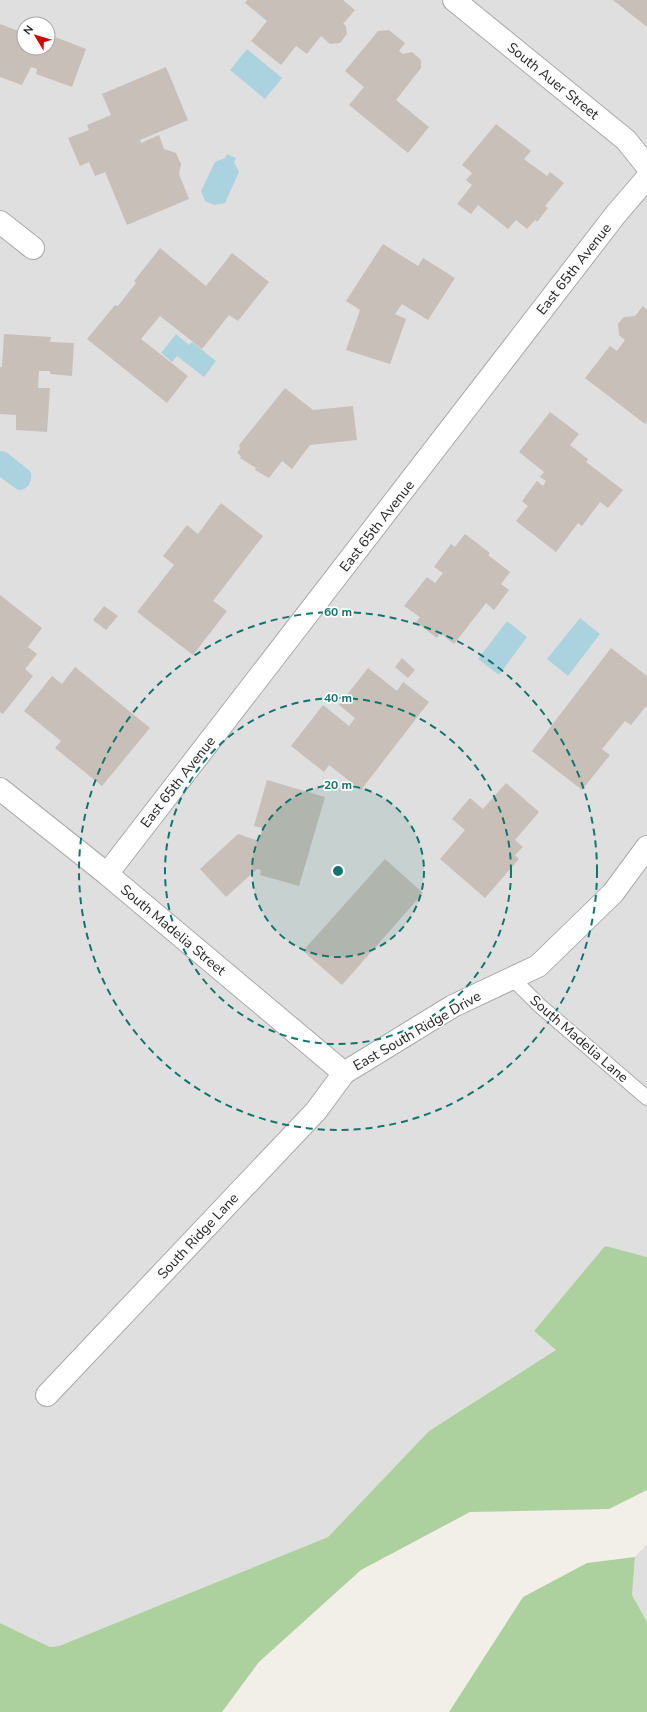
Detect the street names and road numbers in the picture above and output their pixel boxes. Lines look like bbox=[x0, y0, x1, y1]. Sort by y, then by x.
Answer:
street label: South Auer Street bbox=[503, 38, 603, 124]
street label: East 65th Avenue bbox=[532, 219, 616, 319]
street label: East 65th Avenue bbox=[335, 476, 419, 576]
street label: East 65th Avenue bbox=[136, 732, 220, 832]
street label: South Madelia Street bbox=[116, 880, 230, 980]
street label: East South Ridge Drive bbox=[350, 987, 484, 1075]
street label: South Madelia Lane bbox=[526, 991, 632, 1087]
street label: South Ridge Lane bbox=[153, 1189, 243, 1283]

